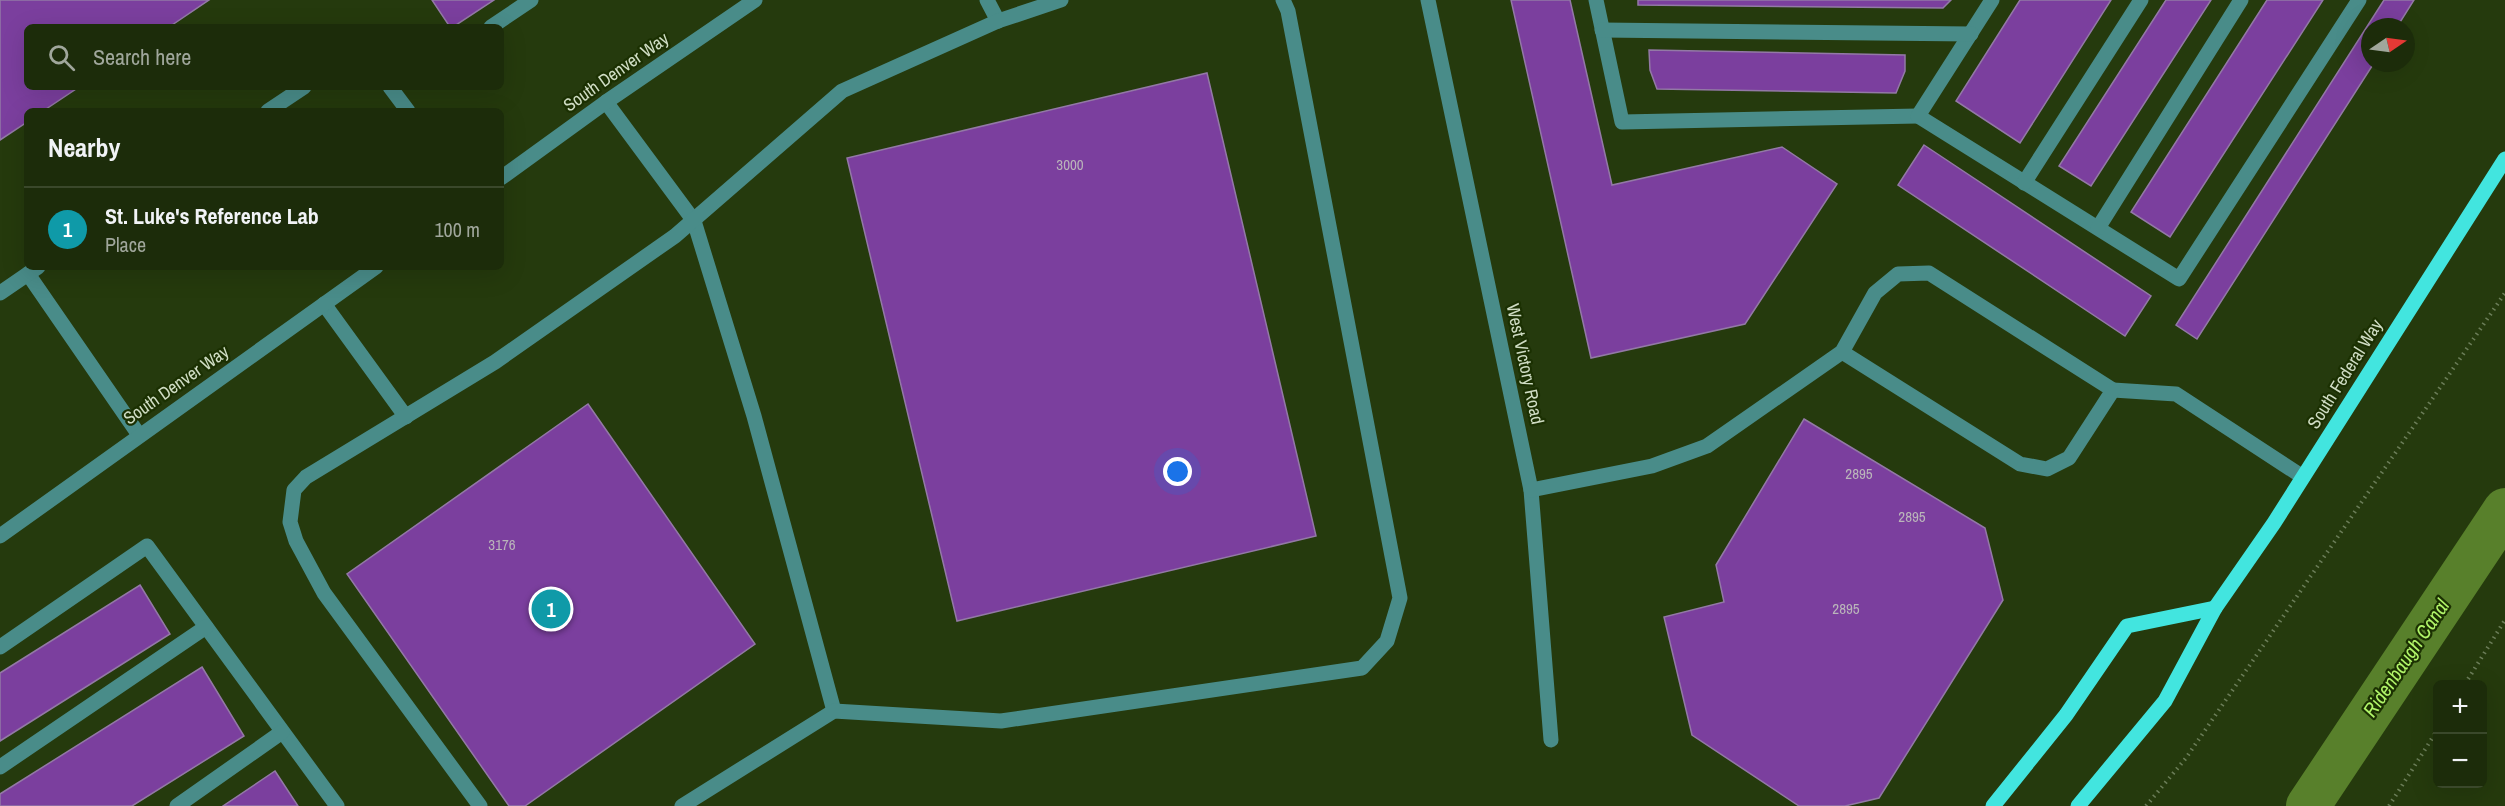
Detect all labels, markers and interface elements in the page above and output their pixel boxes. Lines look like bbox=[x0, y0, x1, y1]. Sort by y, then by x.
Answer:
north arrow bbox=[2361, 18, 2415, 72]
search box bbox=[24, 24, 504, 90]
street label: South Denver Way bbox=[558, 26, 674, 117]
icon: search bbox=[45, 41, 78, 74]
text: Search here bbox=[93, 42, 191, 72]
text: Nearby bbox=[48, 130, 120, 165]
house number: 3000 bbox=[1056, 154, 1084, 175]
text: St. Luke's Reference Lab bbox=[105, 201, 319, 231]
text: 1 bbox=[63, 216, 72, 243]
text: 100 m bbox=[434, 216, 480, 243]
text: Place bbox=[105, 231, 146, 258]
street label: West Victory Road bbox=[1501, 301, 1550, 426]
street label: South Federal Way bbox=[2301, 314, 2389, 433]
street label: South Denver Way bbox=[118, 339, 234, 430]
your location bbox=[1163, 457, 1192, 486]
house number: 2895 bbox=[1845, 463, 1873, 484]
house number: 2895 bbox=[1898, 506, 1926, 527]
house number: 3176 bbox=[488, 534, 516, 555]
pin: 1 bbox=[532, 586, 570, 632]
water label: Ridenbaugh Canal bbox=[2356, 593, 2455, 722]
house number: 2895 bbox=[1832, 598, 1860, 619]
map controls bbox=[2433, 680, 2487, 788]
button: + bbox=[2433, 680, 2487, 734]
button: − bbox=[2433, 734, 2487, 788]

